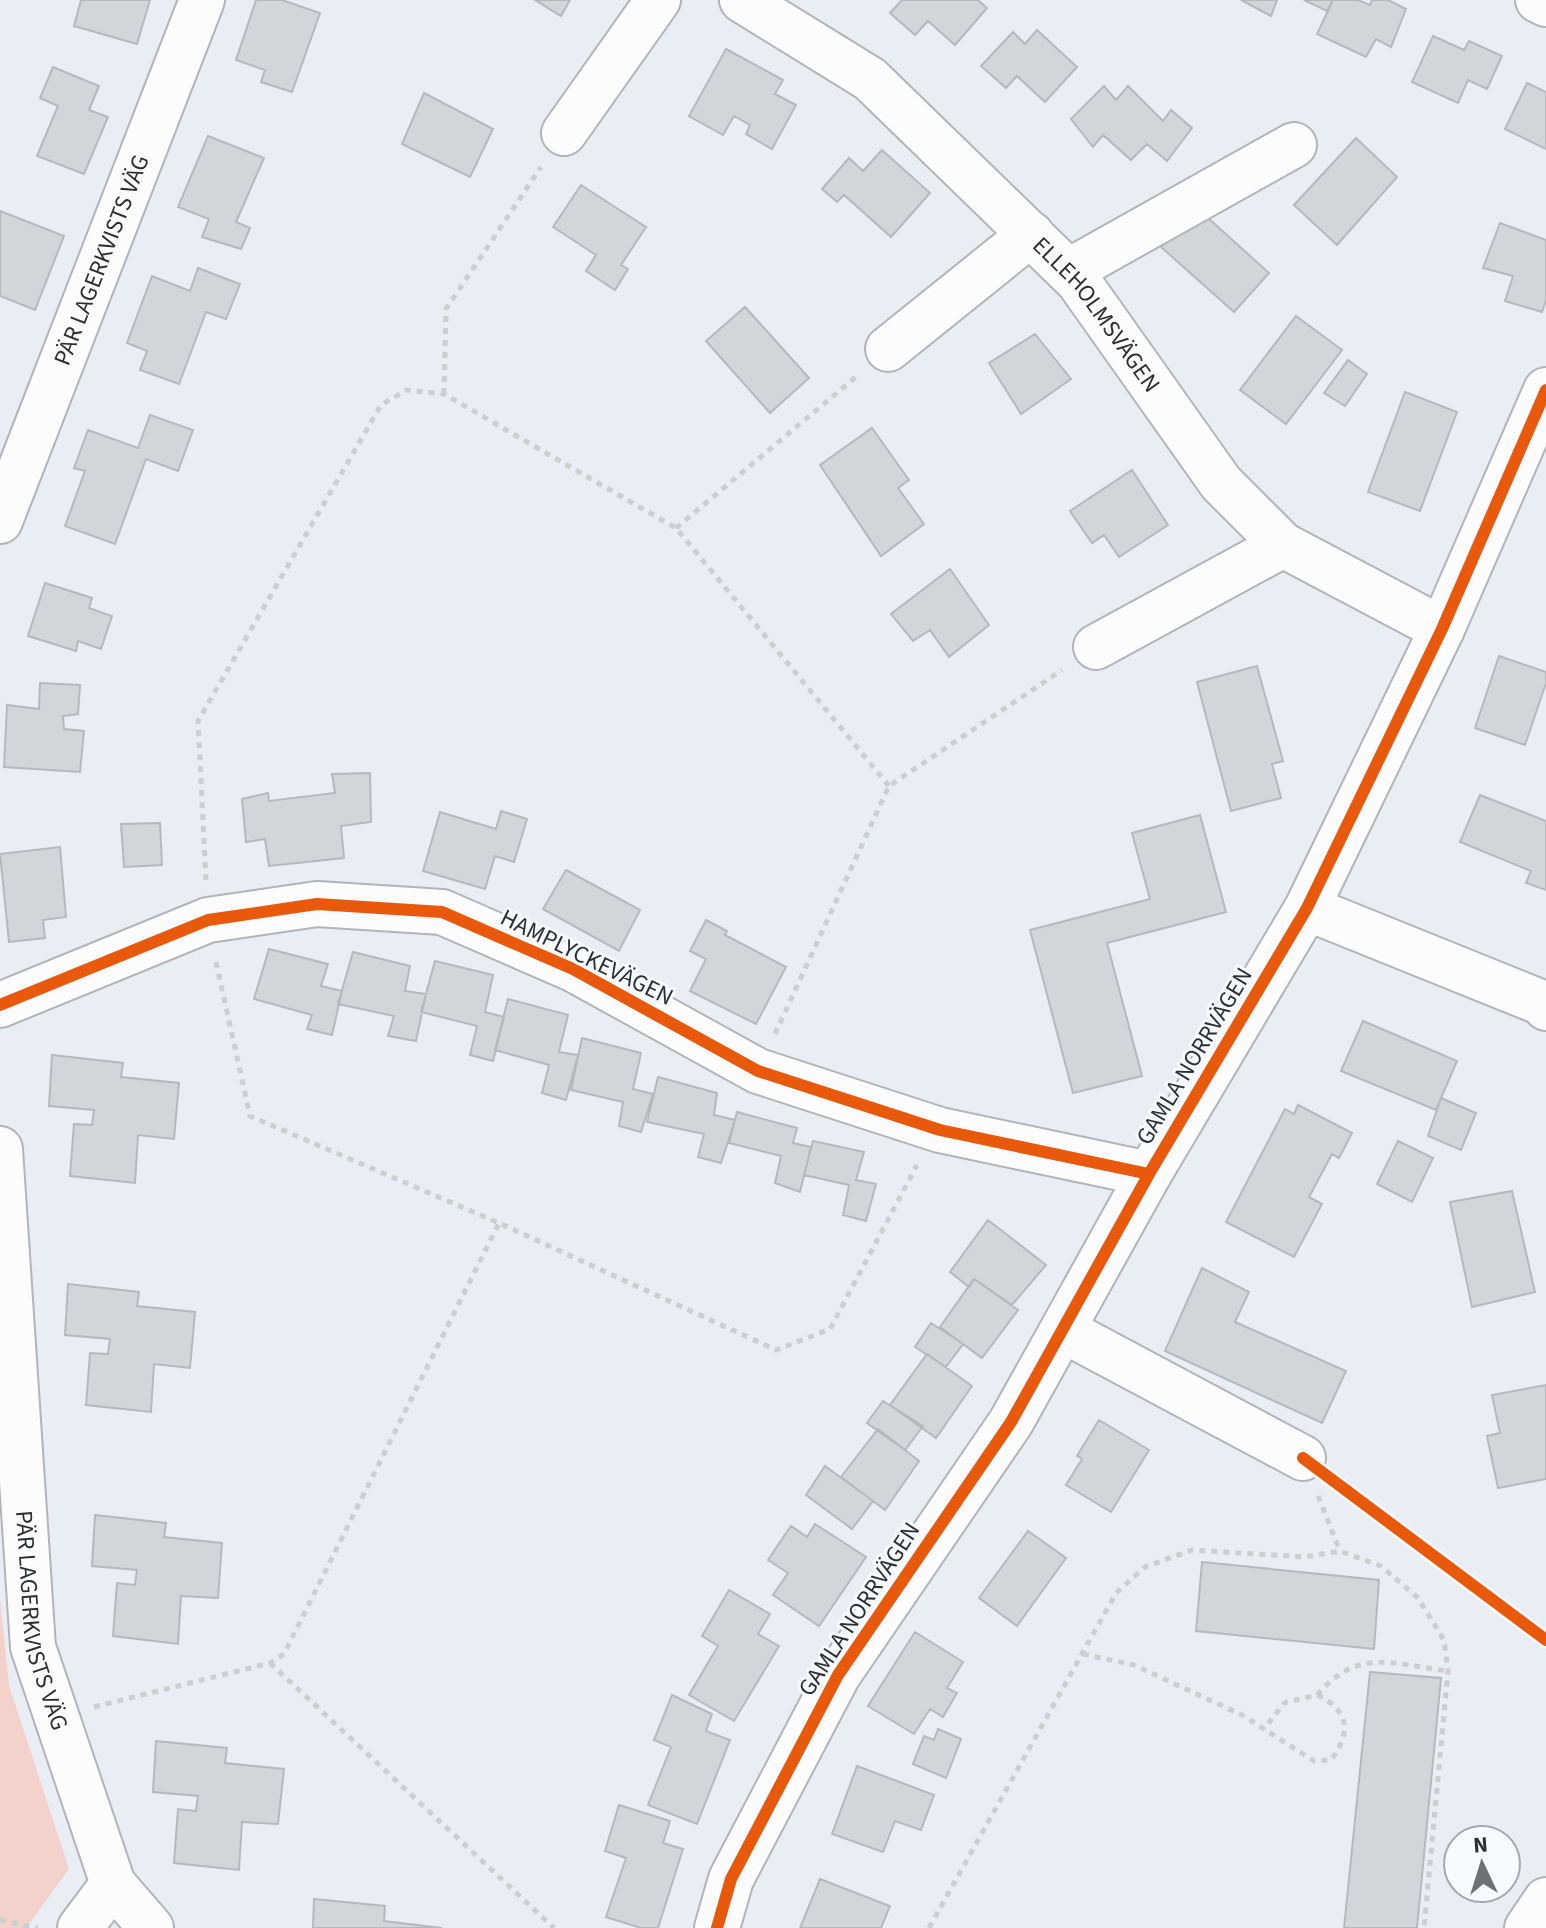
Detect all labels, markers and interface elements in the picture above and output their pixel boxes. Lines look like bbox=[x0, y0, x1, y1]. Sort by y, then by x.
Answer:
street label: PÄR LAGERKVISTS VÄG bbox=[45, 150, 158, 371]
street label: ELLEHOLMSVÄGEN bbox=[1024, 229, 1169, 400]
street label: HAMPLYCKEVÄGEN bbox=[494, 900, 679, 1015]
street label: GAMLA NORRVÄGEN bbox=[1128, 961, 1261, 1152]
street label: PÄR LAGERKVISTS VÄG bbox=[6, 1509, 77, 1735]
street label: GAMLA NORRVÄGEN bbox=[790, 1515, 929, 1703]
north arrow bbox=[1442, 1824, 1522, 1904]
text: N bbox=[1472, 1829, 1489, 1862]

